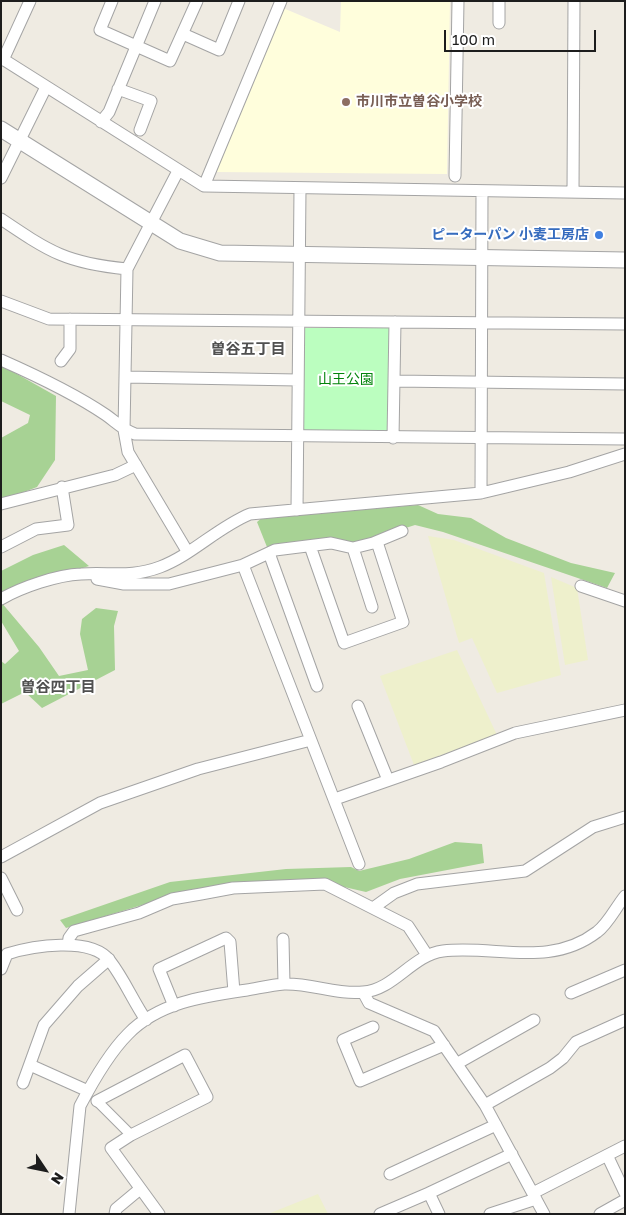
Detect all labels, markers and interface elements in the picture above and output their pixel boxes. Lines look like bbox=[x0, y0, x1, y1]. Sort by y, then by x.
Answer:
scale bar bbox=[446, 20, 598, 52]
text: 100 m bbox=[452, 30, 495, 48]
place label: 市川市立曽谷小学校 bbox=[356, 94, 482, 110]
marker: 市川市立曽谷小学校 bbox=[340, 96, 352, 108]
place label: ピーターパン 小麦工房店 bbox=[432, 227, 589, 243]
marker: ピーターパン 小麦工房店 bbox=[593, 229, 605, 241]
district label: 曽谷五丁目 bbox=[211, 340, 285, 358]
park label: 山王公園 bbox=[318, 372, 374, 388]
district label: 曽谷四丁目 bbox=[21, 678, 95, 696]
north arrow bbox=[20, 1145, 70, 1195]
text: N bbox=[48, 1169, 68, 1188]

